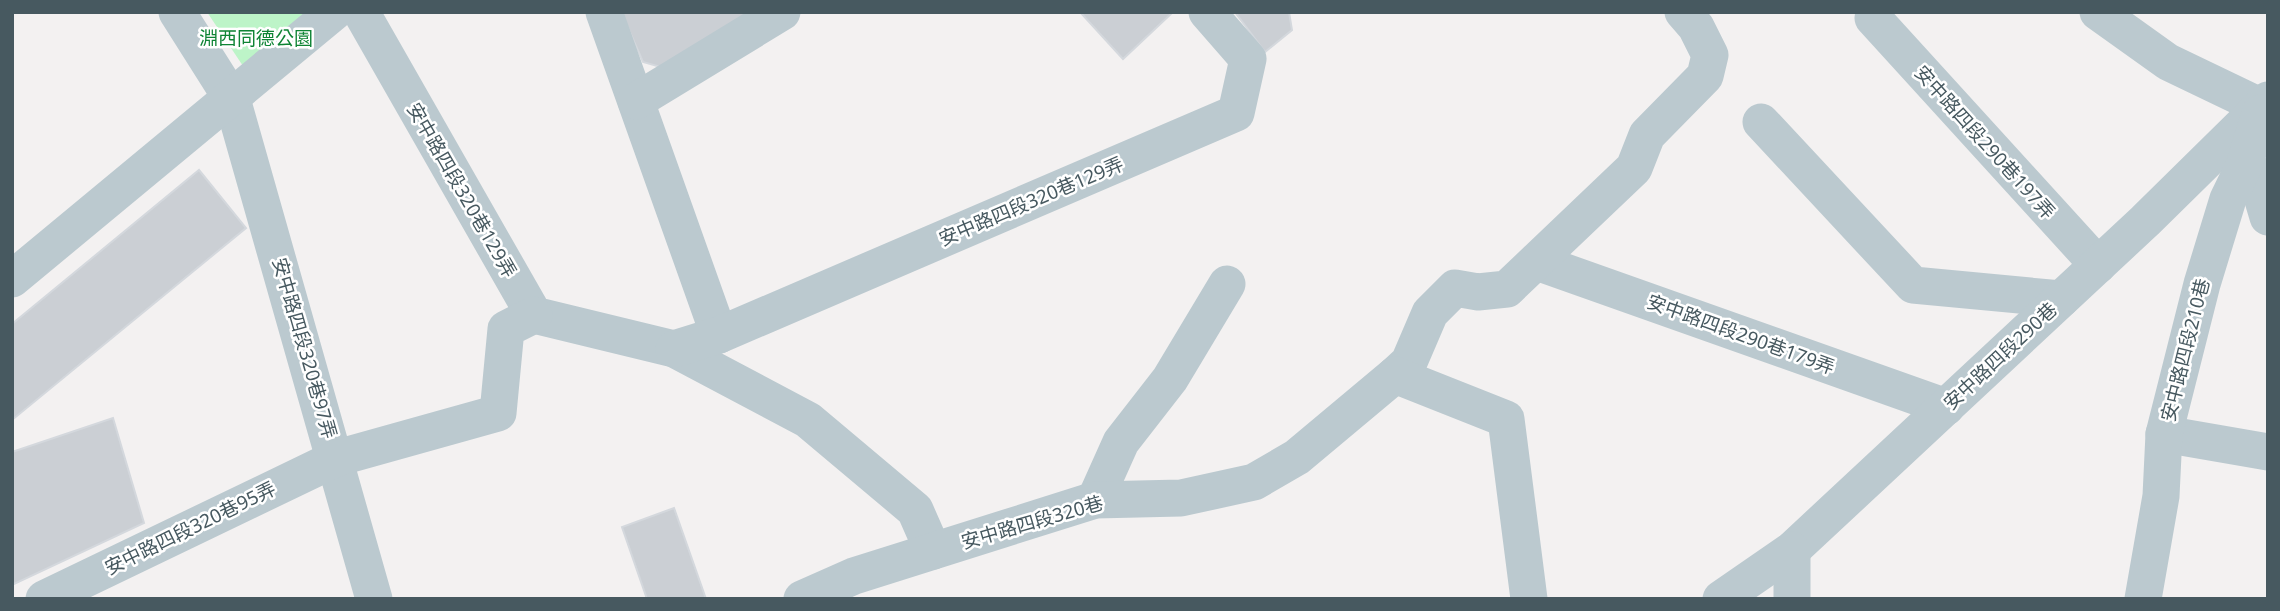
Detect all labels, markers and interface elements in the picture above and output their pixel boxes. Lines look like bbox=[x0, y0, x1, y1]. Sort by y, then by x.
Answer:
park label: 淵西同德公園 bbox=[199, 25, 313, 51]
street label: 安中路四段290巷197弄 bbox=[1909, 60, 2061, 224]
street label: 安中路四段320巷129弄 bbox=[401, 98, 523, 282]
street label: 安中路四段320巷129弄 bbox=[935, 150, 1127, 252]
street label: 安中路四段320巷97弄 bbox=[267, 254, 343, 442]
street label: 安中路四段210巷 bbox=[2155, 276, 2215, 424]
street label: 安中路四段290巷179弄 bbox=[1643, 288, 1839, 380]
street label: 安中路四段290巷 bbox=[1938, 296, 2062, 416]
street label: 安中路四段320巷95弄 bbox=[100, 475, 280, 581]
street label: 安中路四段320巷 bbox=[958, 489, 1106, 555]

